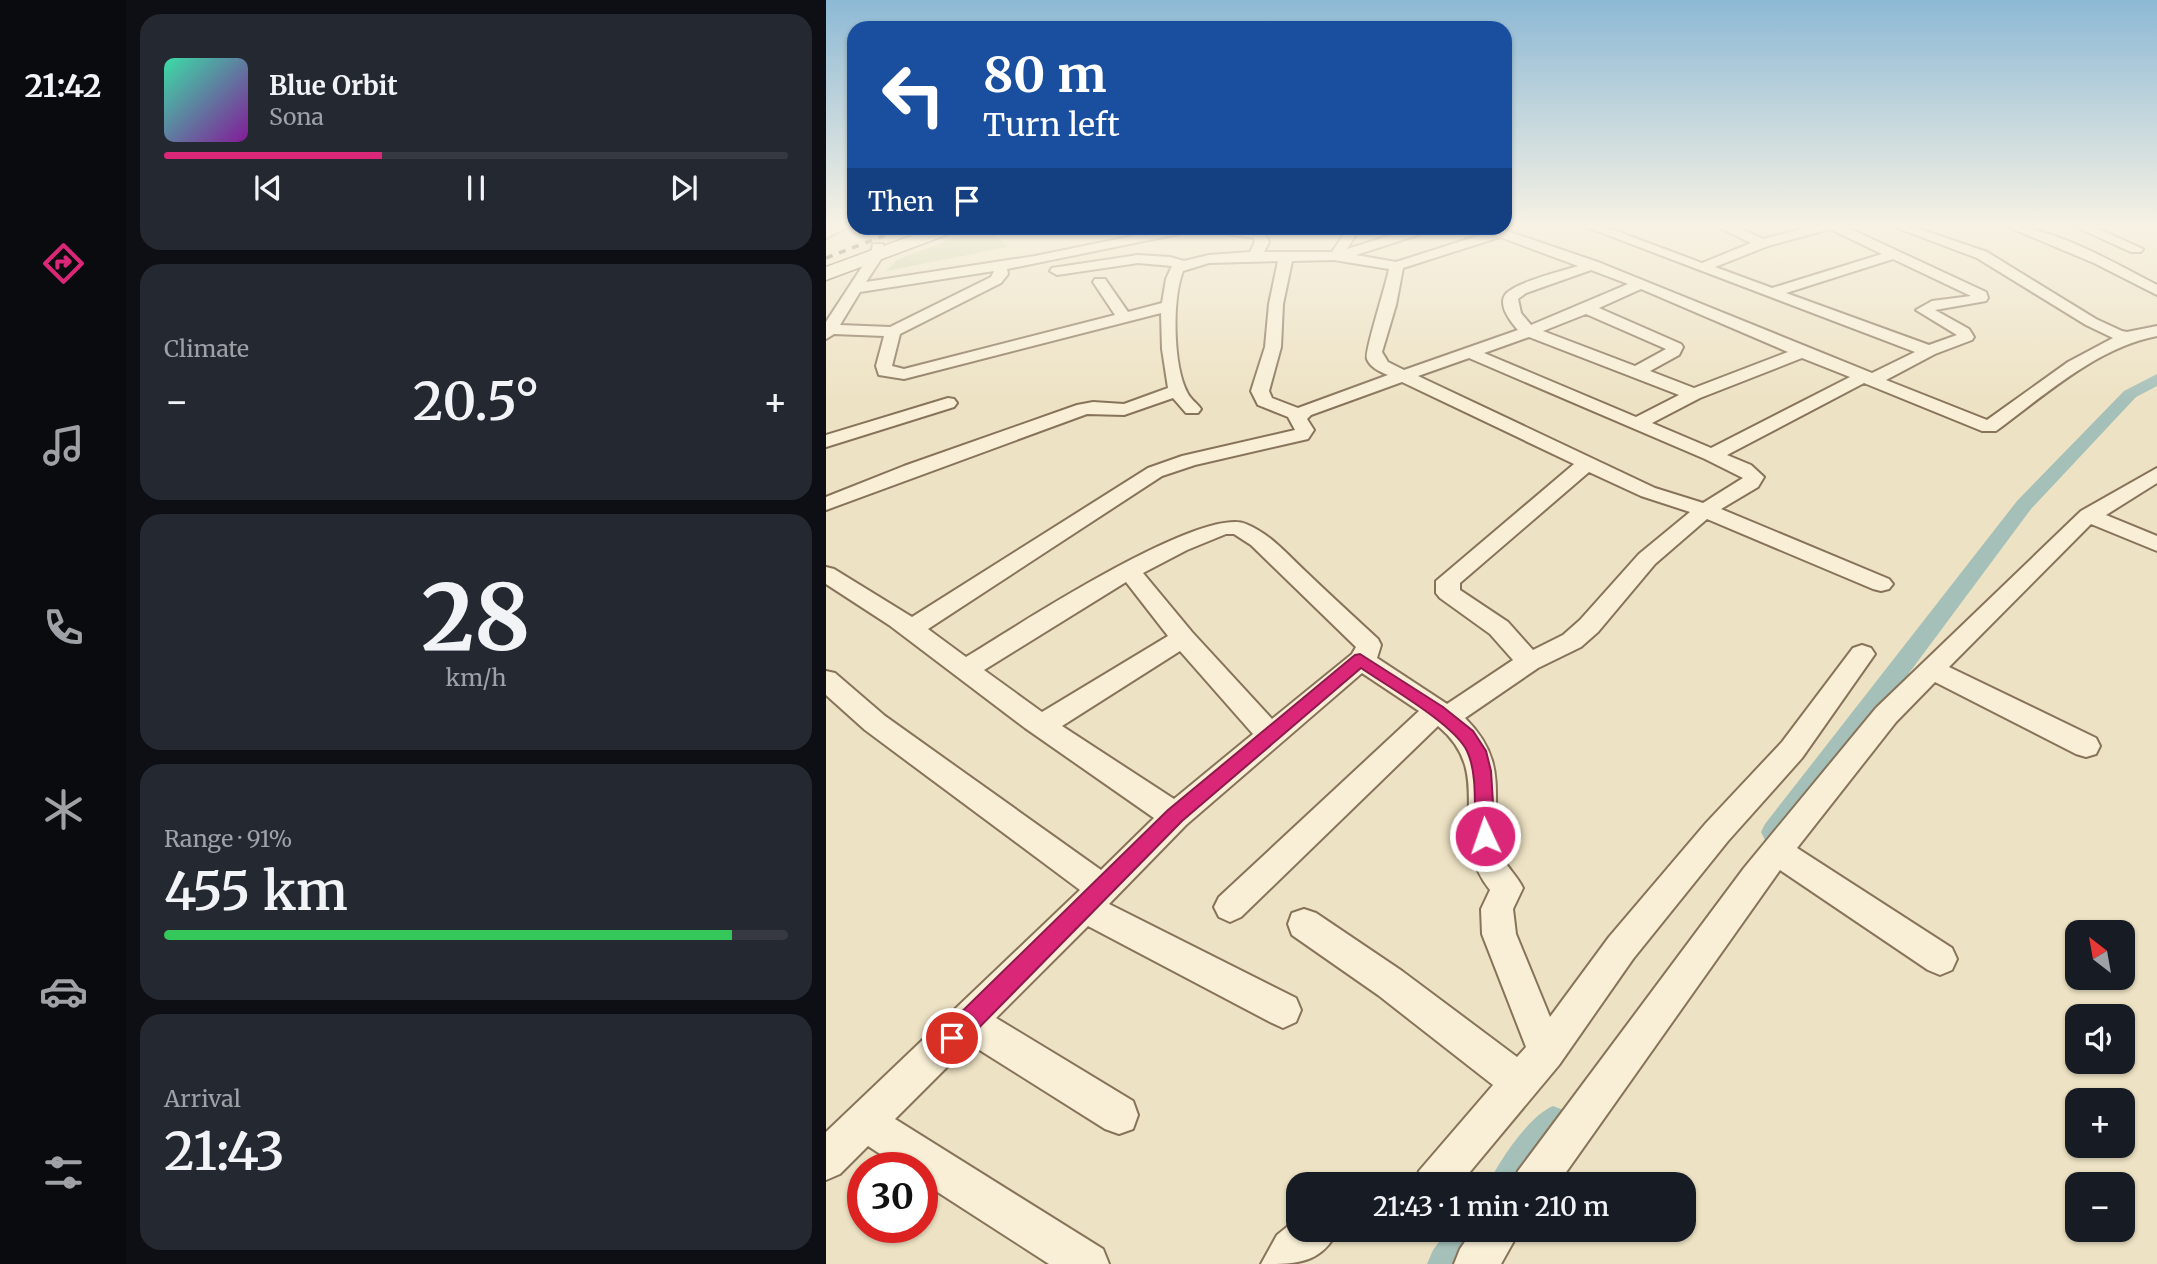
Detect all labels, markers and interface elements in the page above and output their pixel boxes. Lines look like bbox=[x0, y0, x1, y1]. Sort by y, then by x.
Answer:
text: 80 m bbox=[983, 44, 1106, 105]
icon: left bbox=[868, 49, 959, 140]
text: 21:42 bbox=[24, 66, 102, 106]
text: Blue Orbit bbox=[269, 69, 398, 102]
text: Sona bbox=[269, 102, 324, 131]
text: Turn left bbox=[983, 105, 1120, 145]
icon: previous bbox=[249, 169, 287, 207]
icon: pause bbox=[457, 169, 495, 207]
icon: next bbox=[665, 169, 703, 207]
icon: arrive bbox=[948, 182, 986, 220]
text: Then bbox=[868, 185, 934, 218]
icon: directions bbox=[39, 239, 88, 288]
text: Climate bbox=[164, 334, 249, 363]
text: 20.5° bbox=[413, 369, 539, 434]
text: − bbox=[164, 378, 189, 425]
text: + bbox=[763, 378, 788, 425]
icon: music bbox=[39, 421, 88, 470]
text: 28 bbox=[421, 560, 531, 675]
icon: phone bbox=[39, 603, 88, 652]
text: km/h bbox=[446, 663, 506, 692]
icon: climate bbox=[39, 785, 88, 834]
position arrow bbox=[1448, 799, 1522, 873]
text: Range · 91% bbox=[164, 824, 292, 853]
text: 455 km bbox=[164, 859, 348, 924]
north arrow bbox=[2065, 920, 2135, 990]
map controls bbox=[2065, 920, 2135, 1242]
icon: car bbox=[39, 967, 88, 1016]
button: sound bbox=[2065, 1004, 2135, 1074]
pin bbox=[922, 1008, 982, 1068]
icon: arrive bbox=[933, 1019, 971, 1057]
text: Arrival bbox=[164, 1084, 241, 1113]
button: + bbox=[2065, 1088, 2135, 1158]
text: 21:43 bbox=[164, 1119, 285, 1184]
icon: filters bbox=[39, 1148, 88, 1197]
speed limit sign: 30 bbox=[847, 1152, 938, 1243]
button: − bbox=[2065, 1172, 2135, 1242]
text: 21:43 · 1 min · 210 m bbox=[1373, 1190, 1609, 1223]

